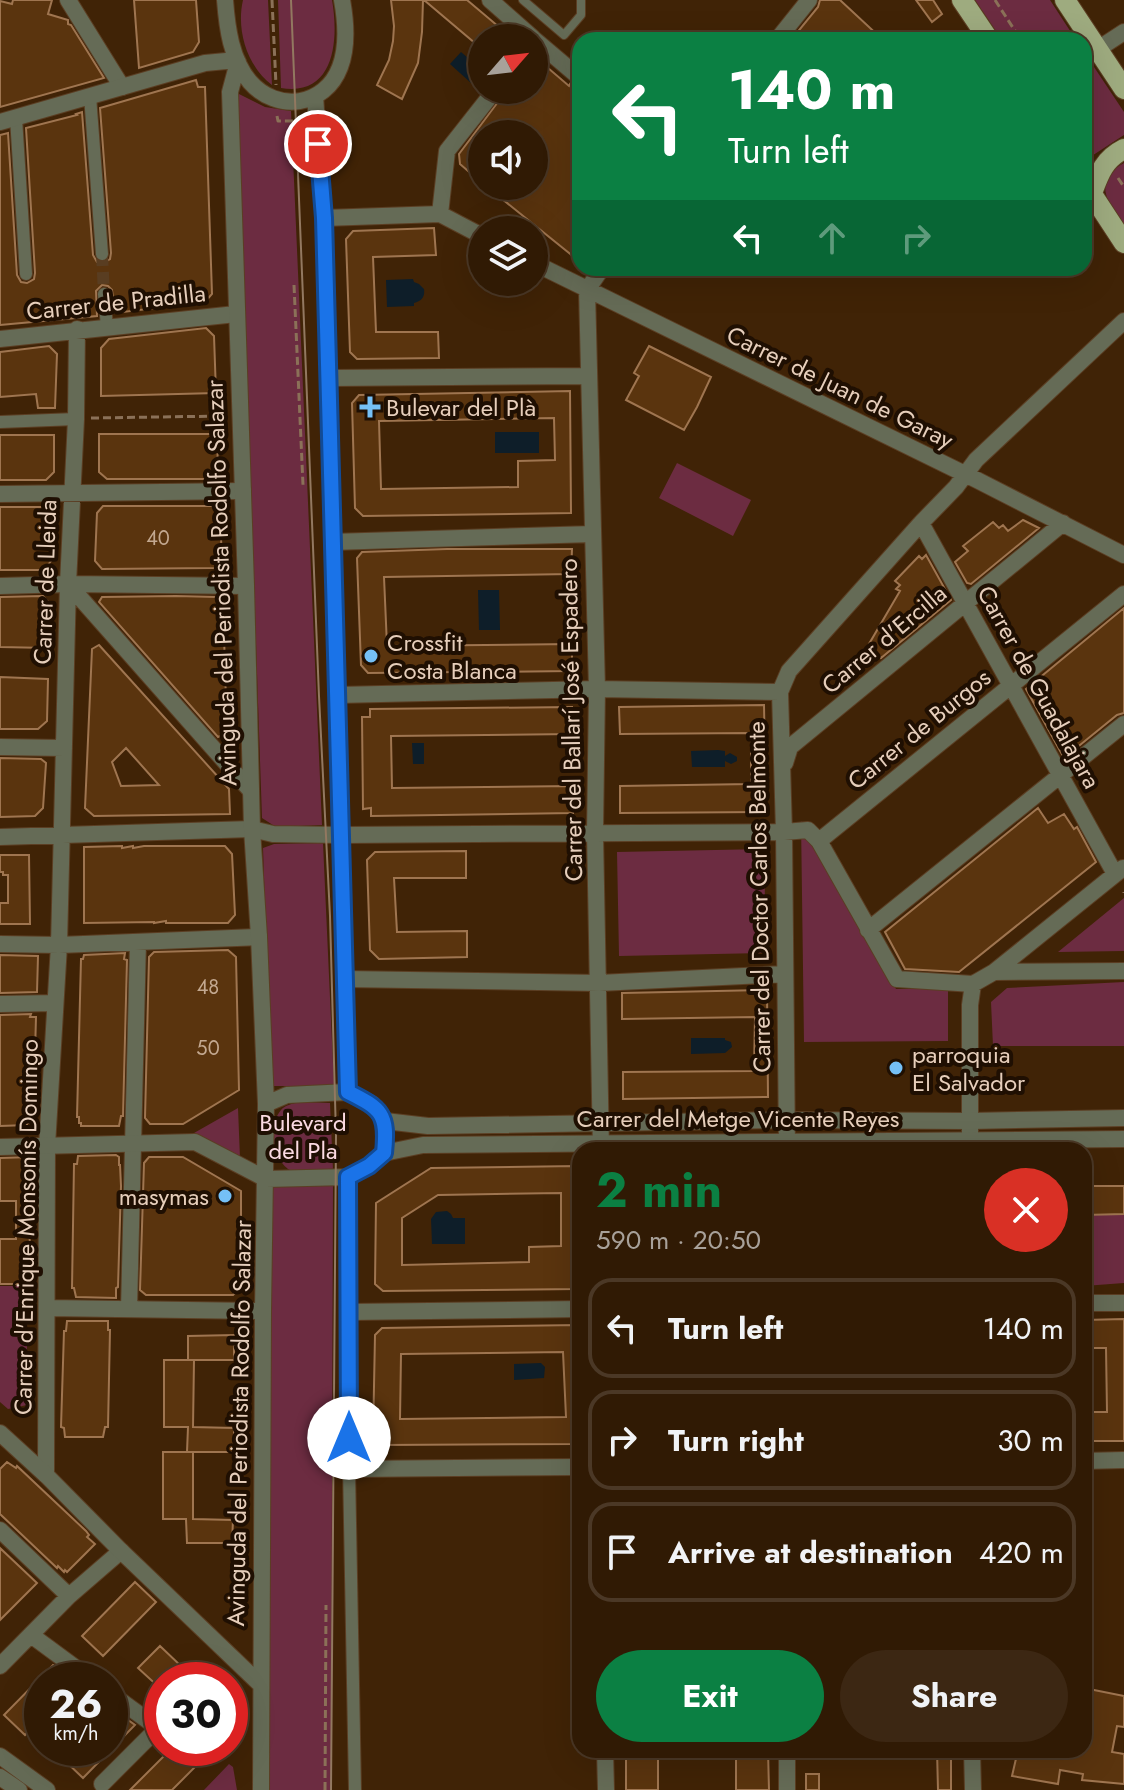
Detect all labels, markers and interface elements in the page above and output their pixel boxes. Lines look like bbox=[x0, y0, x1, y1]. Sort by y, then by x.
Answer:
north arrow bbox=[468, 24, 548, 104]
map controls bbox=[468, 24, 548, 296]
text: 140 m bbox=[728, 49, 895, 130]
icon: left bbox=[596, 64, 700, 168]
pin bbox=[284, 110, 352, 178]
button: sound bbox=[468, 120, 548, 200]
icon: arrive bbox=[296, 122, 340, 166]
text: Turn left bbox=[728, 124, 849, 176]
button: layers bbox=[468, 216, 548, 296]
icon: left bbox=[726, 216, 770, 260]
icon: ahead bbox=[810, 216, 854, 260]
icon: right bbox=[894, 216, 938, 260]
street label: Carrer de Pradilla bbox=[25, 275, 207, 329]
street label: Carrer de Juan de Garay bbox=[721, 317, 960, 457]
street label: Avinguda del Periodista Rodolfo Salazar bbox=[196, 378, 246, 787]
place label: Bulevar del Plà bbox=[386, 390, 536, 425]
marker: Bulevar del Plà bbox=[361, 398, 379, 416]
street label: Carrer de Lleida bbox=[25, 499, 65, 665]
house number: 40 bbox=[146, 524, 170, 553]
street label: Carrer del Ballarí José Espadero bbox=[551, 558, 591, 882]
street label: Carrer d'Ercilla bbox=[814, 576, 954, 702]
street label: Carrer de Guadalajara bbox=[969, 579, 1109, 795]
place label: Crossfit Costa Blanca bbox=[387, 625, 517, 688]
marker: Crossfit Costa Blanca bbox=[362, 647, 380, 665]
street label: Carrer de Burgos bbox=[840, 660, 998, 798]
street label: Carrer del Doctor Carlos Belmonte bbox=[738, 721, 780, 1073]
house number: 48 bbox=[197, 973, 219, 1002]
house number: 50 bbox=[196, 1034, 220, 1063]
place label: parroquia El Salvador bbox=[912, 1037, 1026, 1100]
street label: Carrer d'Enrique Monsonís Domingo bbox=[5, 1039, 47, 1415]
marker: parroquia El Salvador bbox=[887, 1059, 905, 1077]
street label: Carrer del Metge Vicente Reyes bbox=[577, 1101, 899, 1136]
park label: Bulevard del Pla bbox=[259, 1105, 347, 1168]
text: 2 min bbox=[596, 1156, 722, 1225]
button: close bbox=[984, 1168, 1068, 1252]
place label: masymas bbox=[119, 1179, 209, 1214]
marker: masymas bbox=[216, 1187, 234, 1205]
street label: Avinguda del Periodista Rodolfo Salazar bbox=[218, 1219, 260, 1627]
text: 590 m · 20:50 bbox=[596, 1221, 761, 1259]
icon: left bbox=[600, 1306, 644, 1350]
text: Turn left bbox=[668, 1307, 783, 1350]
text: 140 m bbox=[983, 1307, 1064, 1350]
position arrow bbox=[307, 1396, 391, 1480]
icon: right bbox=[600, 1418, 644, 1462]
text: Turn right bbox=[668, 1419, 804, 1462]
text: 30 m bbox=[997, 1419, 1064, 1462]
icon: arrive bbox=[600, 1530, 644, 1574]
text: Arrive at destination bbox=[668, 1531, 953, 1574]
text: 420 m bbox=[979, 1531, 1064, 1574]
button: Exit bbox=[596, 1650, 824, 1742]
button: Share bbox=[840, 1650, 1068, 1742]
speed limit sign: 30 bbox=[144, 1662, 248, 1766]
text: 26 bbox=[50, 1675, 103, 1733]
text: km/h bbox=[53, 1719, 99, 1748]

